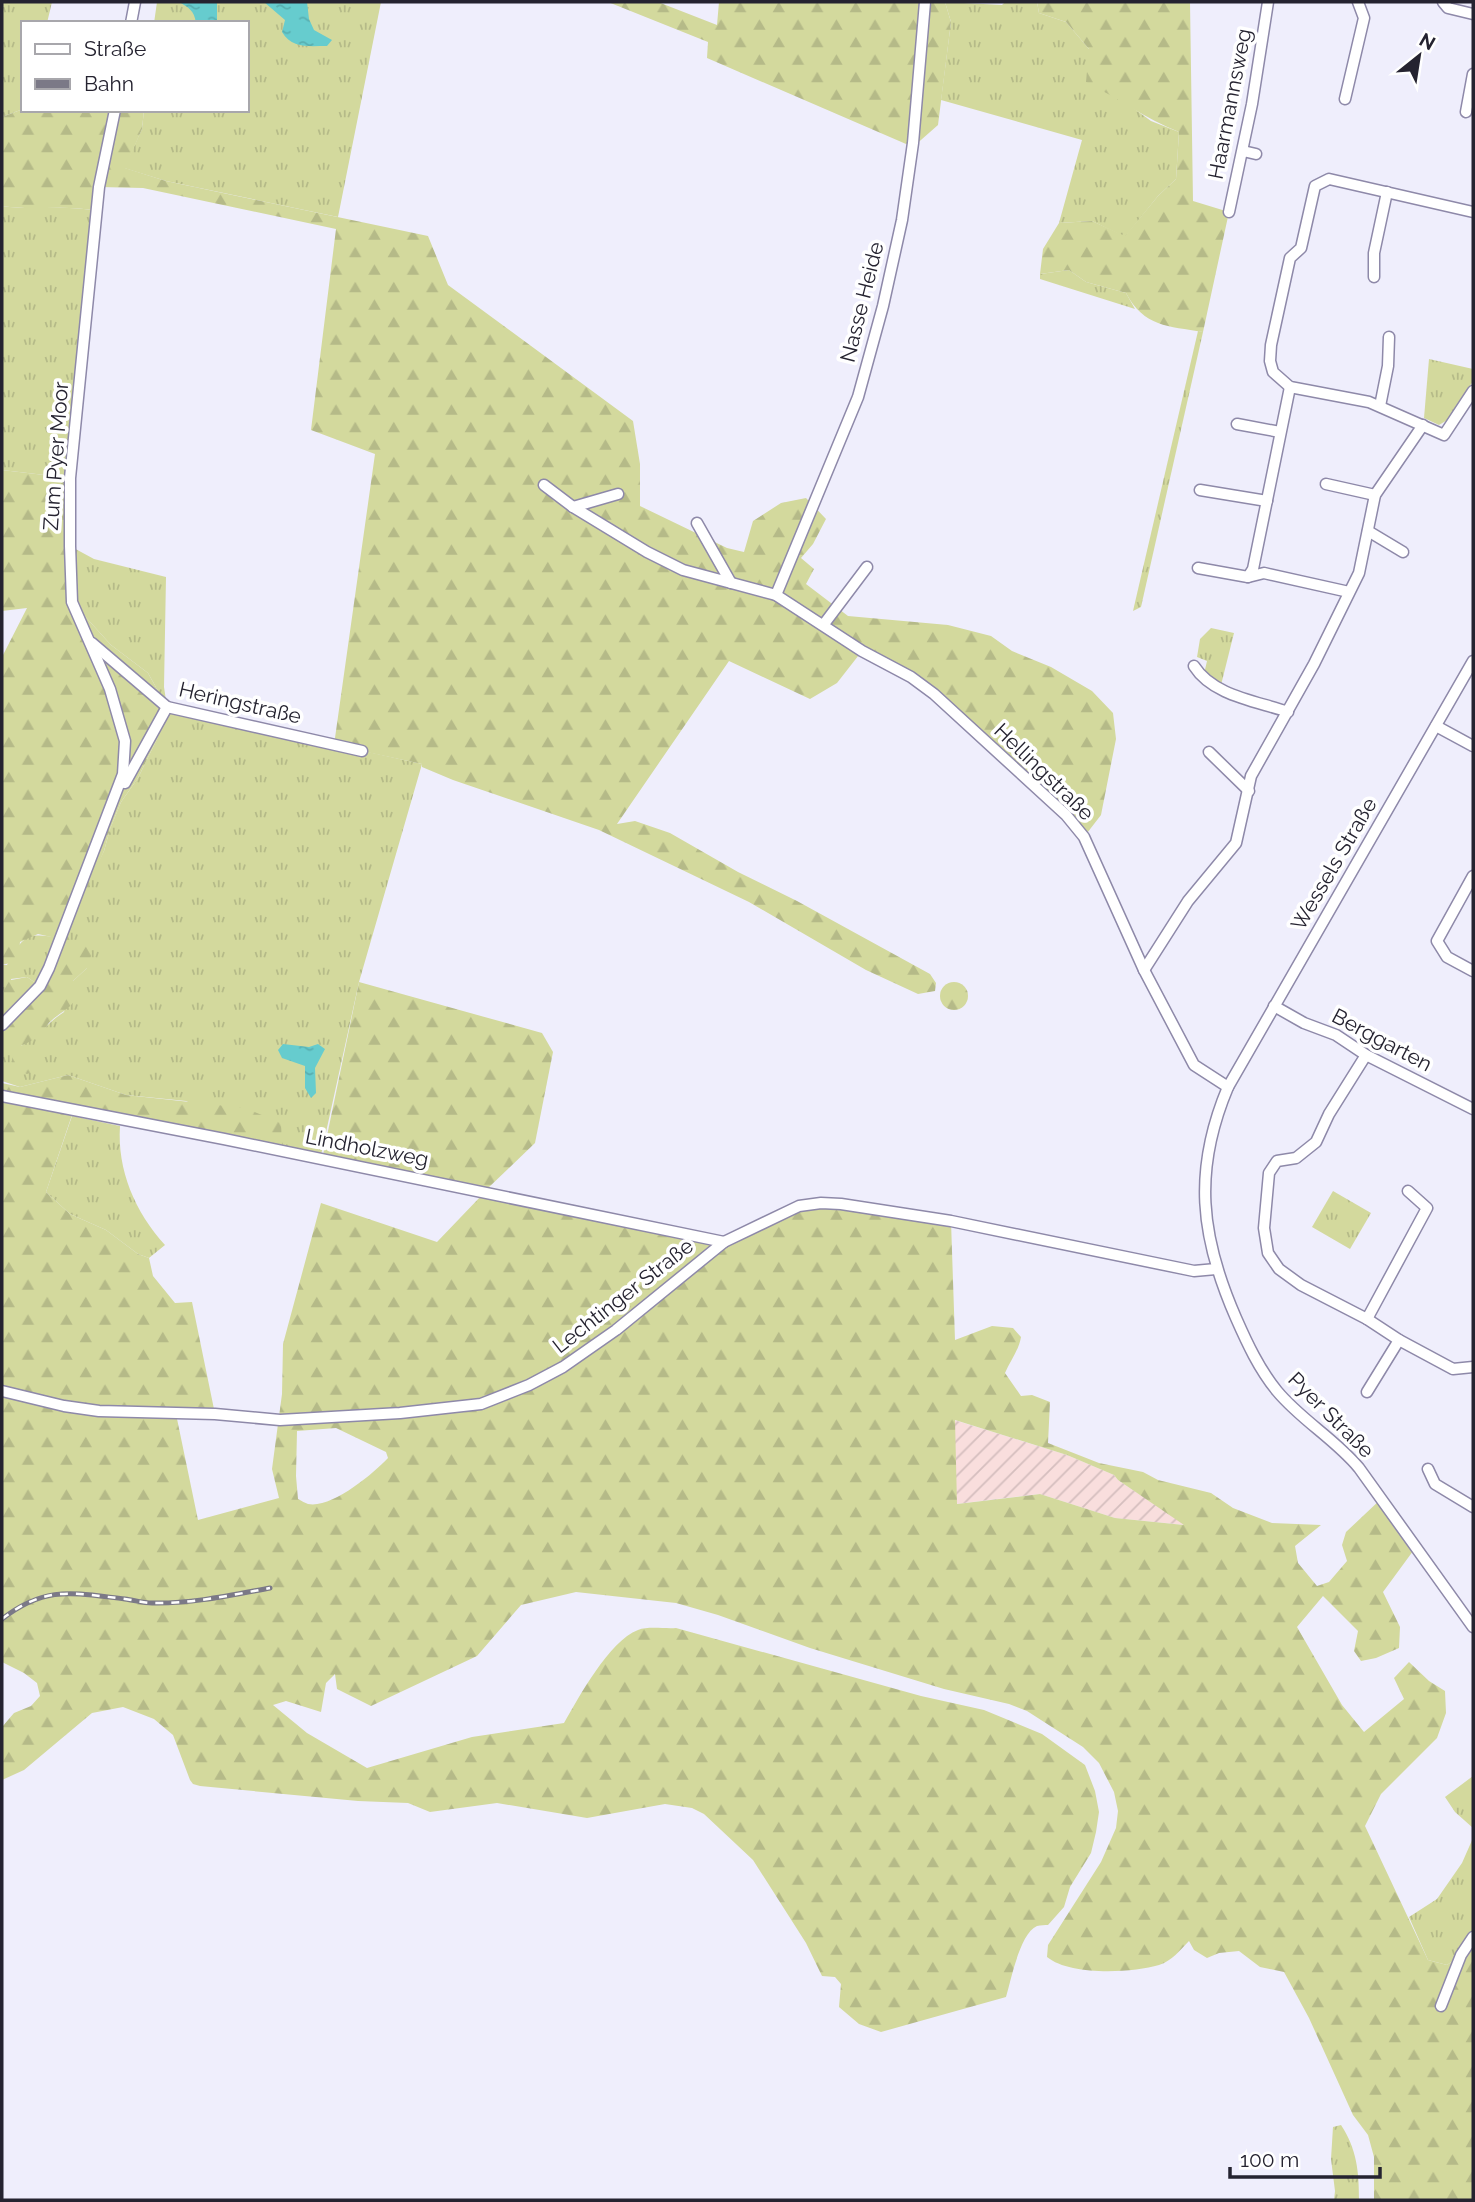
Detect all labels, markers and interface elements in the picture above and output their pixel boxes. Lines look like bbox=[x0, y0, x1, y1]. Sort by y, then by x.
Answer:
legend bbox=[21, 21, 248, 112]
north arrow bbox=[1384, 21, 1454, 91]
street label: Haarmannsweg bbox=[1203, 27, 1256, 181]
text: N bbox=[1416, 28, 1439, 54]
text: Straße bbox=[84, 36, 146, 61]
text: Bahn bbox=[84, 71, 134, 96]
street label: Nasse Heide bbox=[834, 239, 889, 365]
street label: Zum Pyer Moor bbox=[38, 380, 73, 531]
street label: Heringstraße bbox=[177, 676, 304, 729]
street label: Hellingstraße bbox=[989, 718, 1099, 825]
street label: Wessels Straße bbox=[1285, 793, 1382, 935]
street label: Berggarten bbox=[1328, 1003, 1436, 1076]
street label: Lindholzweg bbox=[303, 1123, 431, 1172]
street label: Lechtinger Straße bbox=[547, 1233, 698, 1358]
street label: Pyer Straße bbox=[1283, 1367, 1379, 1463]
scale bar bbox=[1230, 2136, 1380, 2180]
text: 100 m bbox=[1240, 2147, 1299, 2172]

